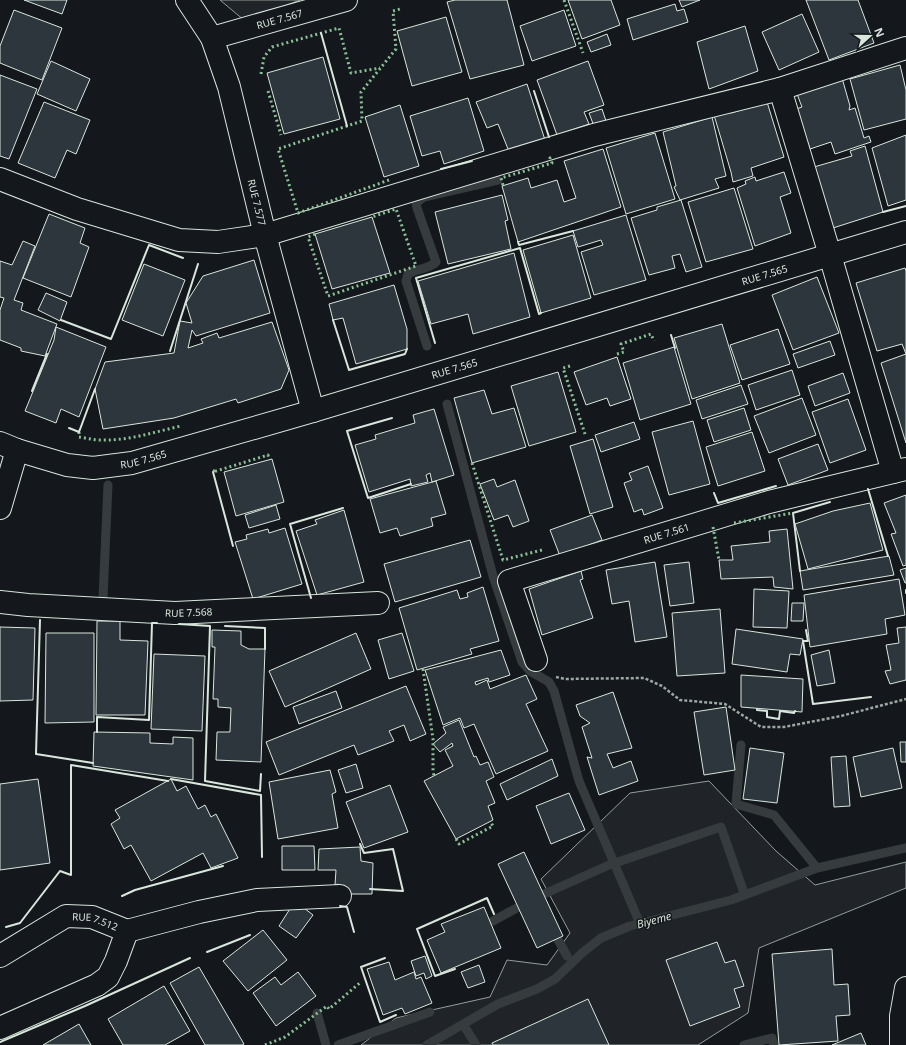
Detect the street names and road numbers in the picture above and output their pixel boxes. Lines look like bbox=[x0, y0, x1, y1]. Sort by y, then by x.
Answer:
street label: RUE 7.567 bbox=[255, 6, 304, 32]
street label: RUE 7.577 bbox=[245, 178, 270, 227]
street label: RUE 7.565 bbox=[740, 261, 789, 288]
street label: RUE 7.565 bbox=[430, 355, 479, 382]
street label: RUE 7.565 bbox=[119, 446, 168, 471]
street label: RUE 7.561 bbox=[642, 520, 691, 547]
street label: RUE 7.568 bbox=[165, 604, 213, 620]
street label: RUE 7.512 bbox=[72, 909, 120, 934]

